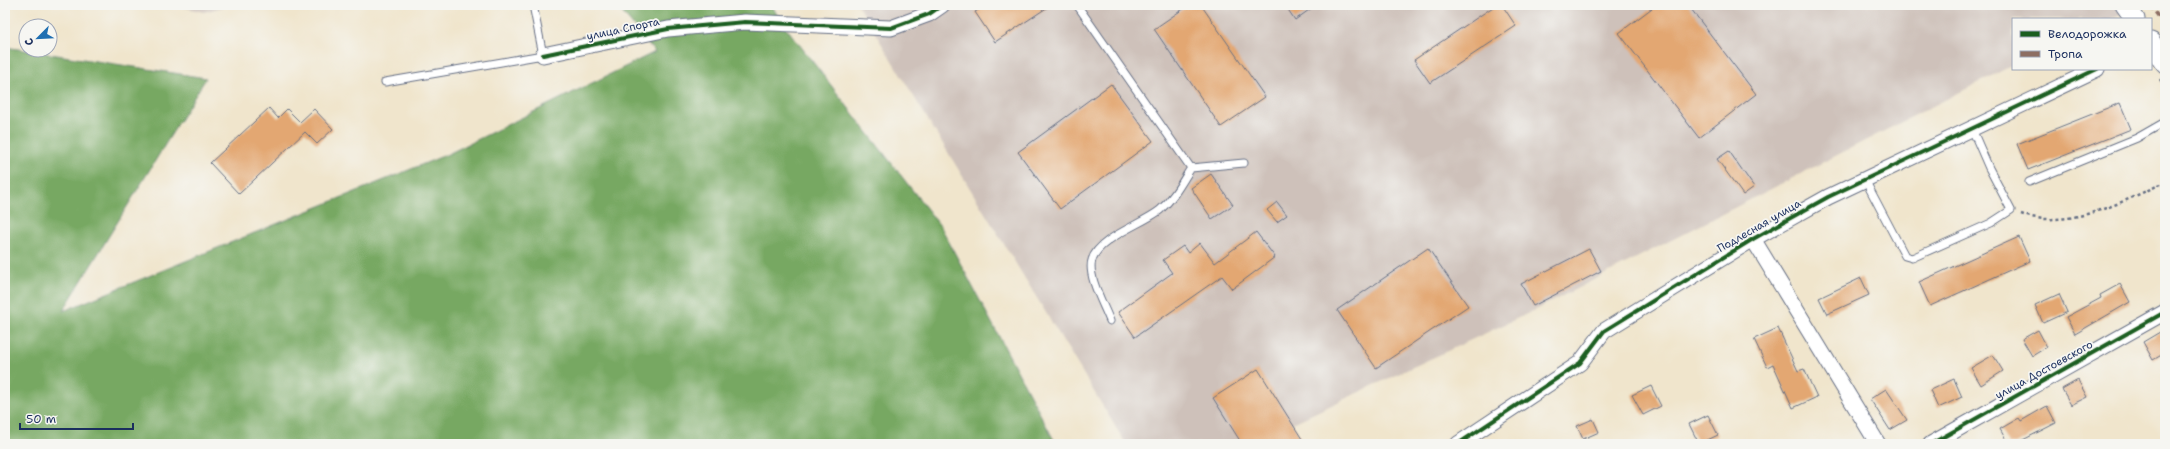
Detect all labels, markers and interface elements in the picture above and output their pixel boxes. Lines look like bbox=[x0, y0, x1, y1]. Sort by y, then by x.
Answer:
street label: улица Спорта bbox=[585, 14, 661, 44]
north arrow bbox=[18, 18, 58, 58]
legend bbox=[2012, 18, 2152, 70]
text: Велодорожка bbox=[2048, 26, 2127, 42]
text: С bbox=[21, 36, 38, 48]
text: Тропа bbox=[2048, 46, 2083, 62]
street label: Подлесная улица bbox=[1714, 196, 1804, 256]
street label: улица Достоевского bbox=[1992, 337, 2096, 403]
scale bar bbox=[20, 405, 133, 431]
text: 50 m bbox=[26, 411, 56, 427]

